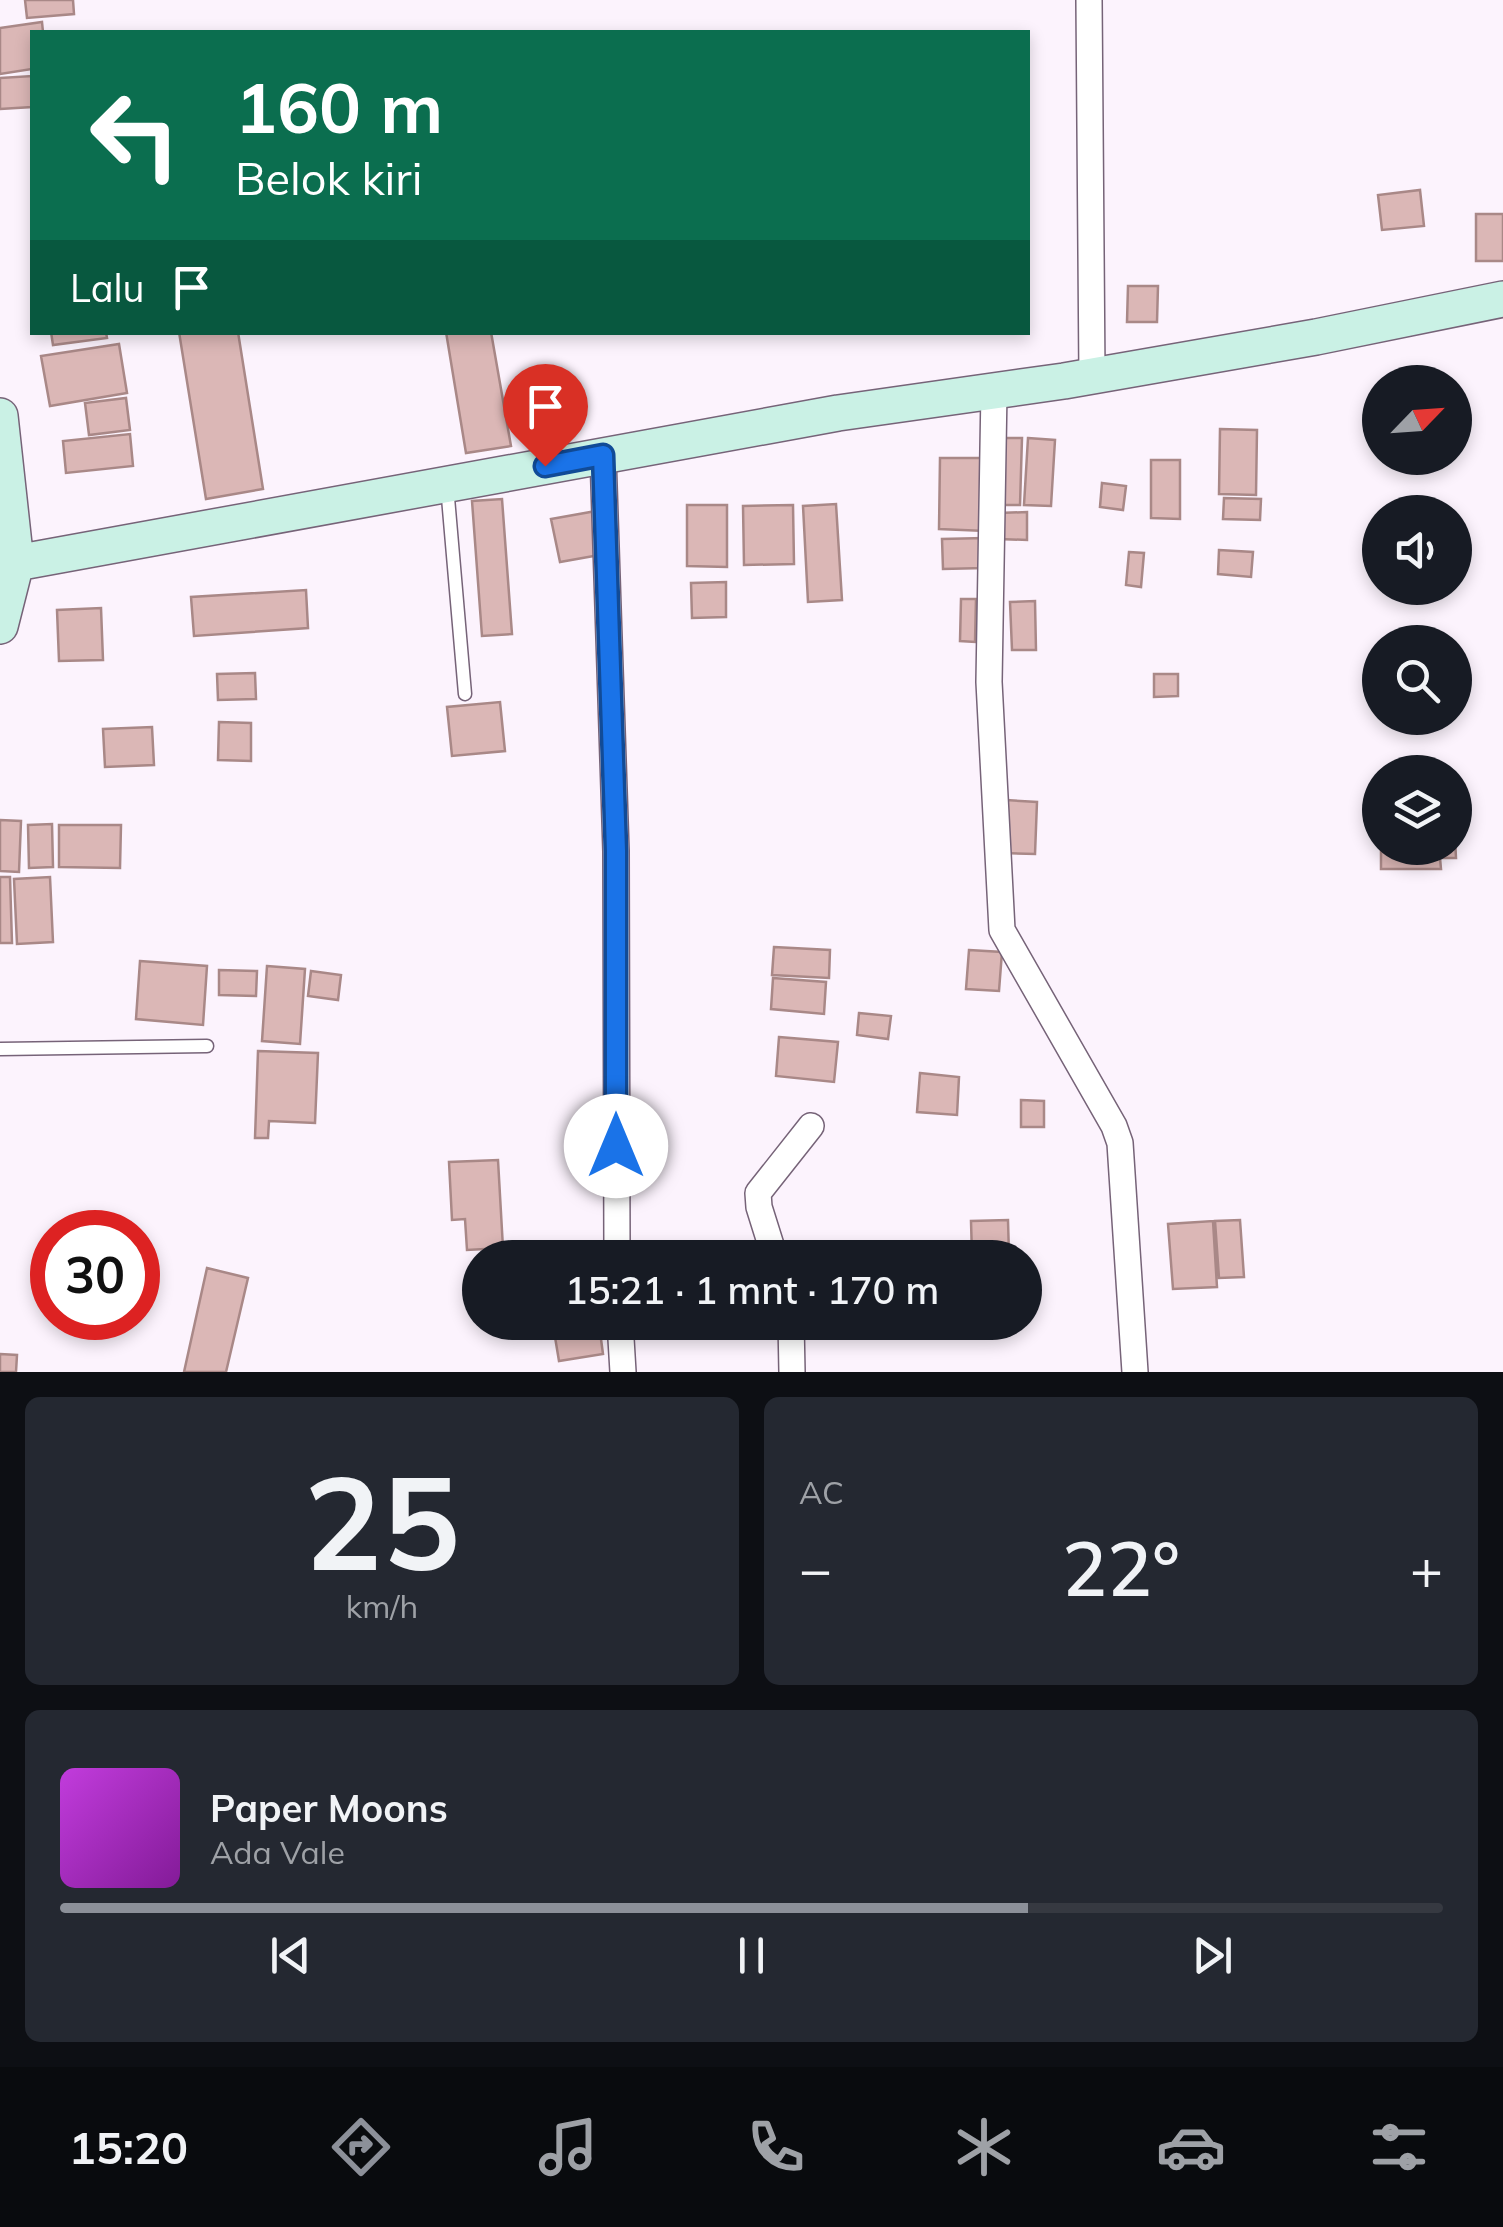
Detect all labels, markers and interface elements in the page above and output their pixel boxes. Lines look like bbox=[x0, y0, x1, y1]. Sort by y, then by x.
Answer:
text: 160 m bbox=[235, 63, 443, 151]
icon: left bbox=[70, 70, 200, 200]
text: Belok kiri bbox=[235, 150, 422, 206]
icon: arrive bbox=[164, 260, 219, 315]
text: Lalu bbox=[70, 264, 144, 312]
pin bbox=[503, 364, 588, 467]
north arrow bbox=[1362, 365, 1472, 475]
map controls bbox=[1362, 365, 1472, 865]
icon: arrive bbox=[518, 379, 573, 434]
button: sound bbox=[1362, 495, 1472, 605]
button: search bbox=[1362, 625, 1472, 735]
button: layers bbox=[1362, 755, 1472, 865]
position arrow bbox=[564, 1094, 668, 1198]
speed limit sign: 30 bbox=[30, 1210, 160, 1340]
text: 15:21 · 1 mnt · 170 m bbox=[565, 1266, 939, 1314]
text: 25 bbox=[304, 1439, 460, 1603]
text: AC bbox=[799, 1472, 844, 1512]
text: 22° bbox=[1062, 1521, 1180, 1615]
text: − bbox=[799, 1534, 832, 1603]
text: + bbox=[1410, 1534, 1443, 1603]
text: km/h bbox=[346, 1586, 418, 1626]
text: Paper Moons bbox=[210, 1784, 448, 1832]
text: Ada Vale bbox=[210, 1832, 345, 1872]
icon: previous bbox=[263, 1928, 318, 1983]
icon: pause bbox=[724, 1928, 779, 1983]
icon: next bbox=[1185, 1928, 1240, 1983]
icon: directions bbox=[326, 2112, 396, 2182]
icon: music bbox=[533, 2112, 603, 2182]
icon: phone bbox=[741, 2112, 811, 2182]
icon: climate bbox=[949, 2112, 1019, 2182]
icon: car bbox=[1156, 2112, 1226, 2182]
icon: filters bbox=[1364, 2112, 1434, 2182]
text: 15:20 bbox=[69, 2119, 188, 2175]

